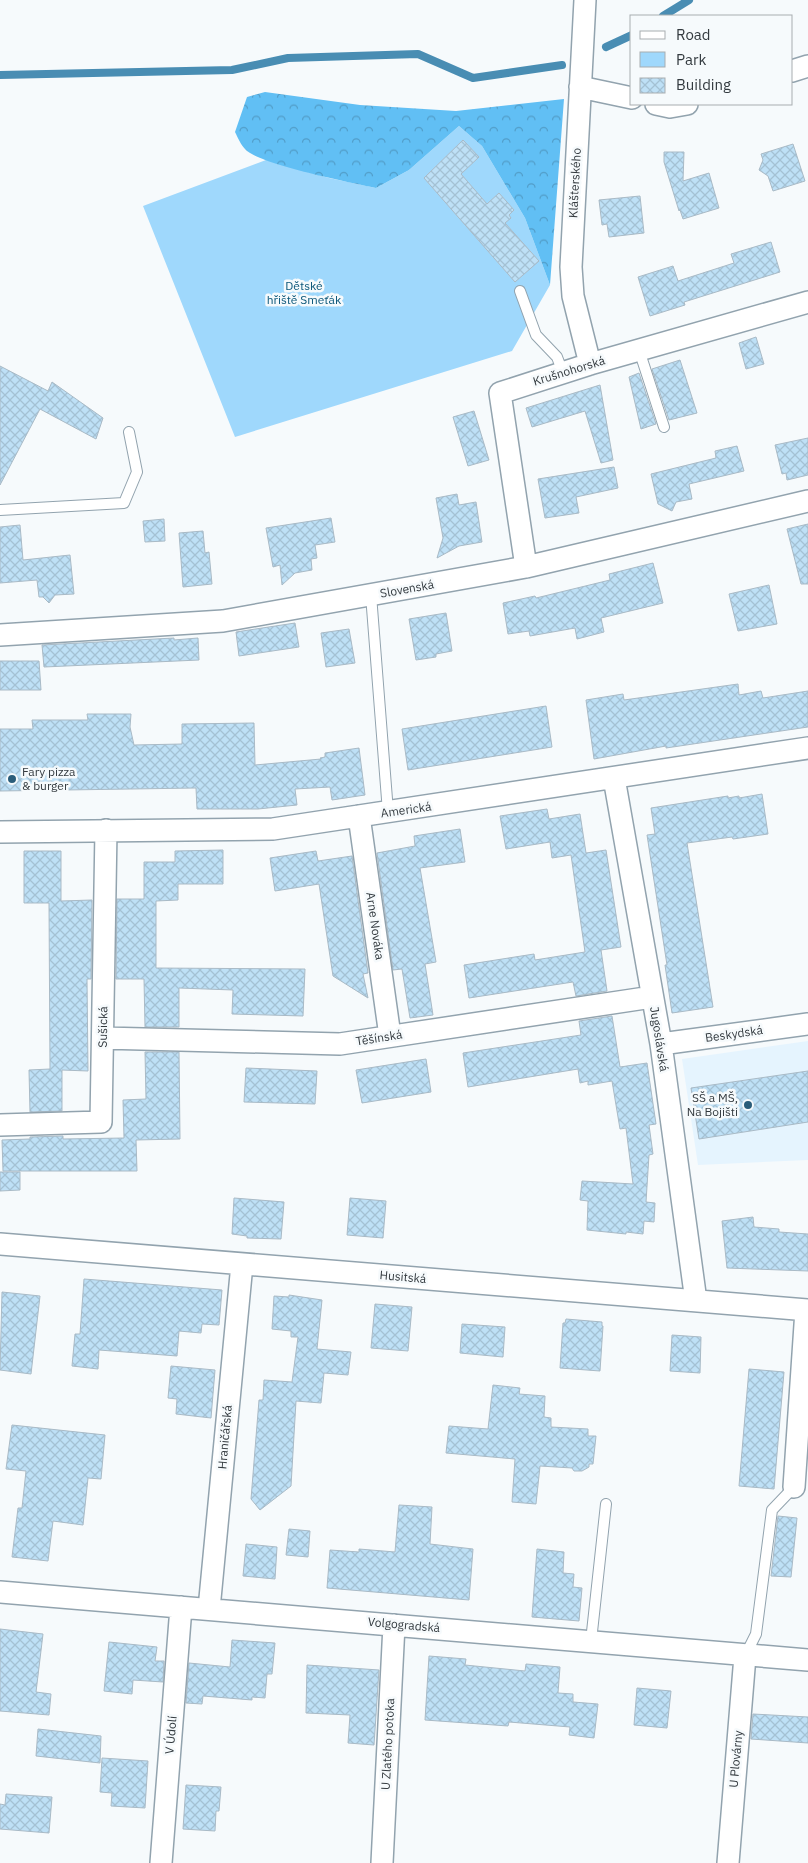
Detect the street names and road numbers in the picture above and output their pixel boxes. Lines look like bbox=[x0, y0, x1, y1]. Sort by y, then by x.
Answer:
street label: Klášterského bbox=[565, 147, 584, 218]
street label: Krušnohorská bbox=[531, 352, 607, 389]
street label: Slovenská bbox=[379, 576, 436, 601]
street label: Americká bbox=[380, 798, 433, 820]
street label: Arne Nováka bbox=[363, 891, 388, 961]
street label: Jugoslávská bbox=[647, 1005, 672, 1073]
street label: Sušická bbox=[95, 1006, 110, 1048]
street label: Beskydská bbox=[704, 1022, 764, 1045]
street label: Těšínská bbox=[355, 1026, 404, 1049]
street label: Husitská bbox=[379, 1267, 428, 1286]
street label: Hraničářská bbox=[214, 1404, 235, 1470]
street label: Volgogradská bbox=[367, 1614, 441, 1635]
street label: U Zlatého potoka bbox=[378, 1697, 397, 1790]
street label: V Údolí bbox=[161, 1715, 180, 1755]
street label: U Plovárny bbox=[726, 1730, 745, 1788]

